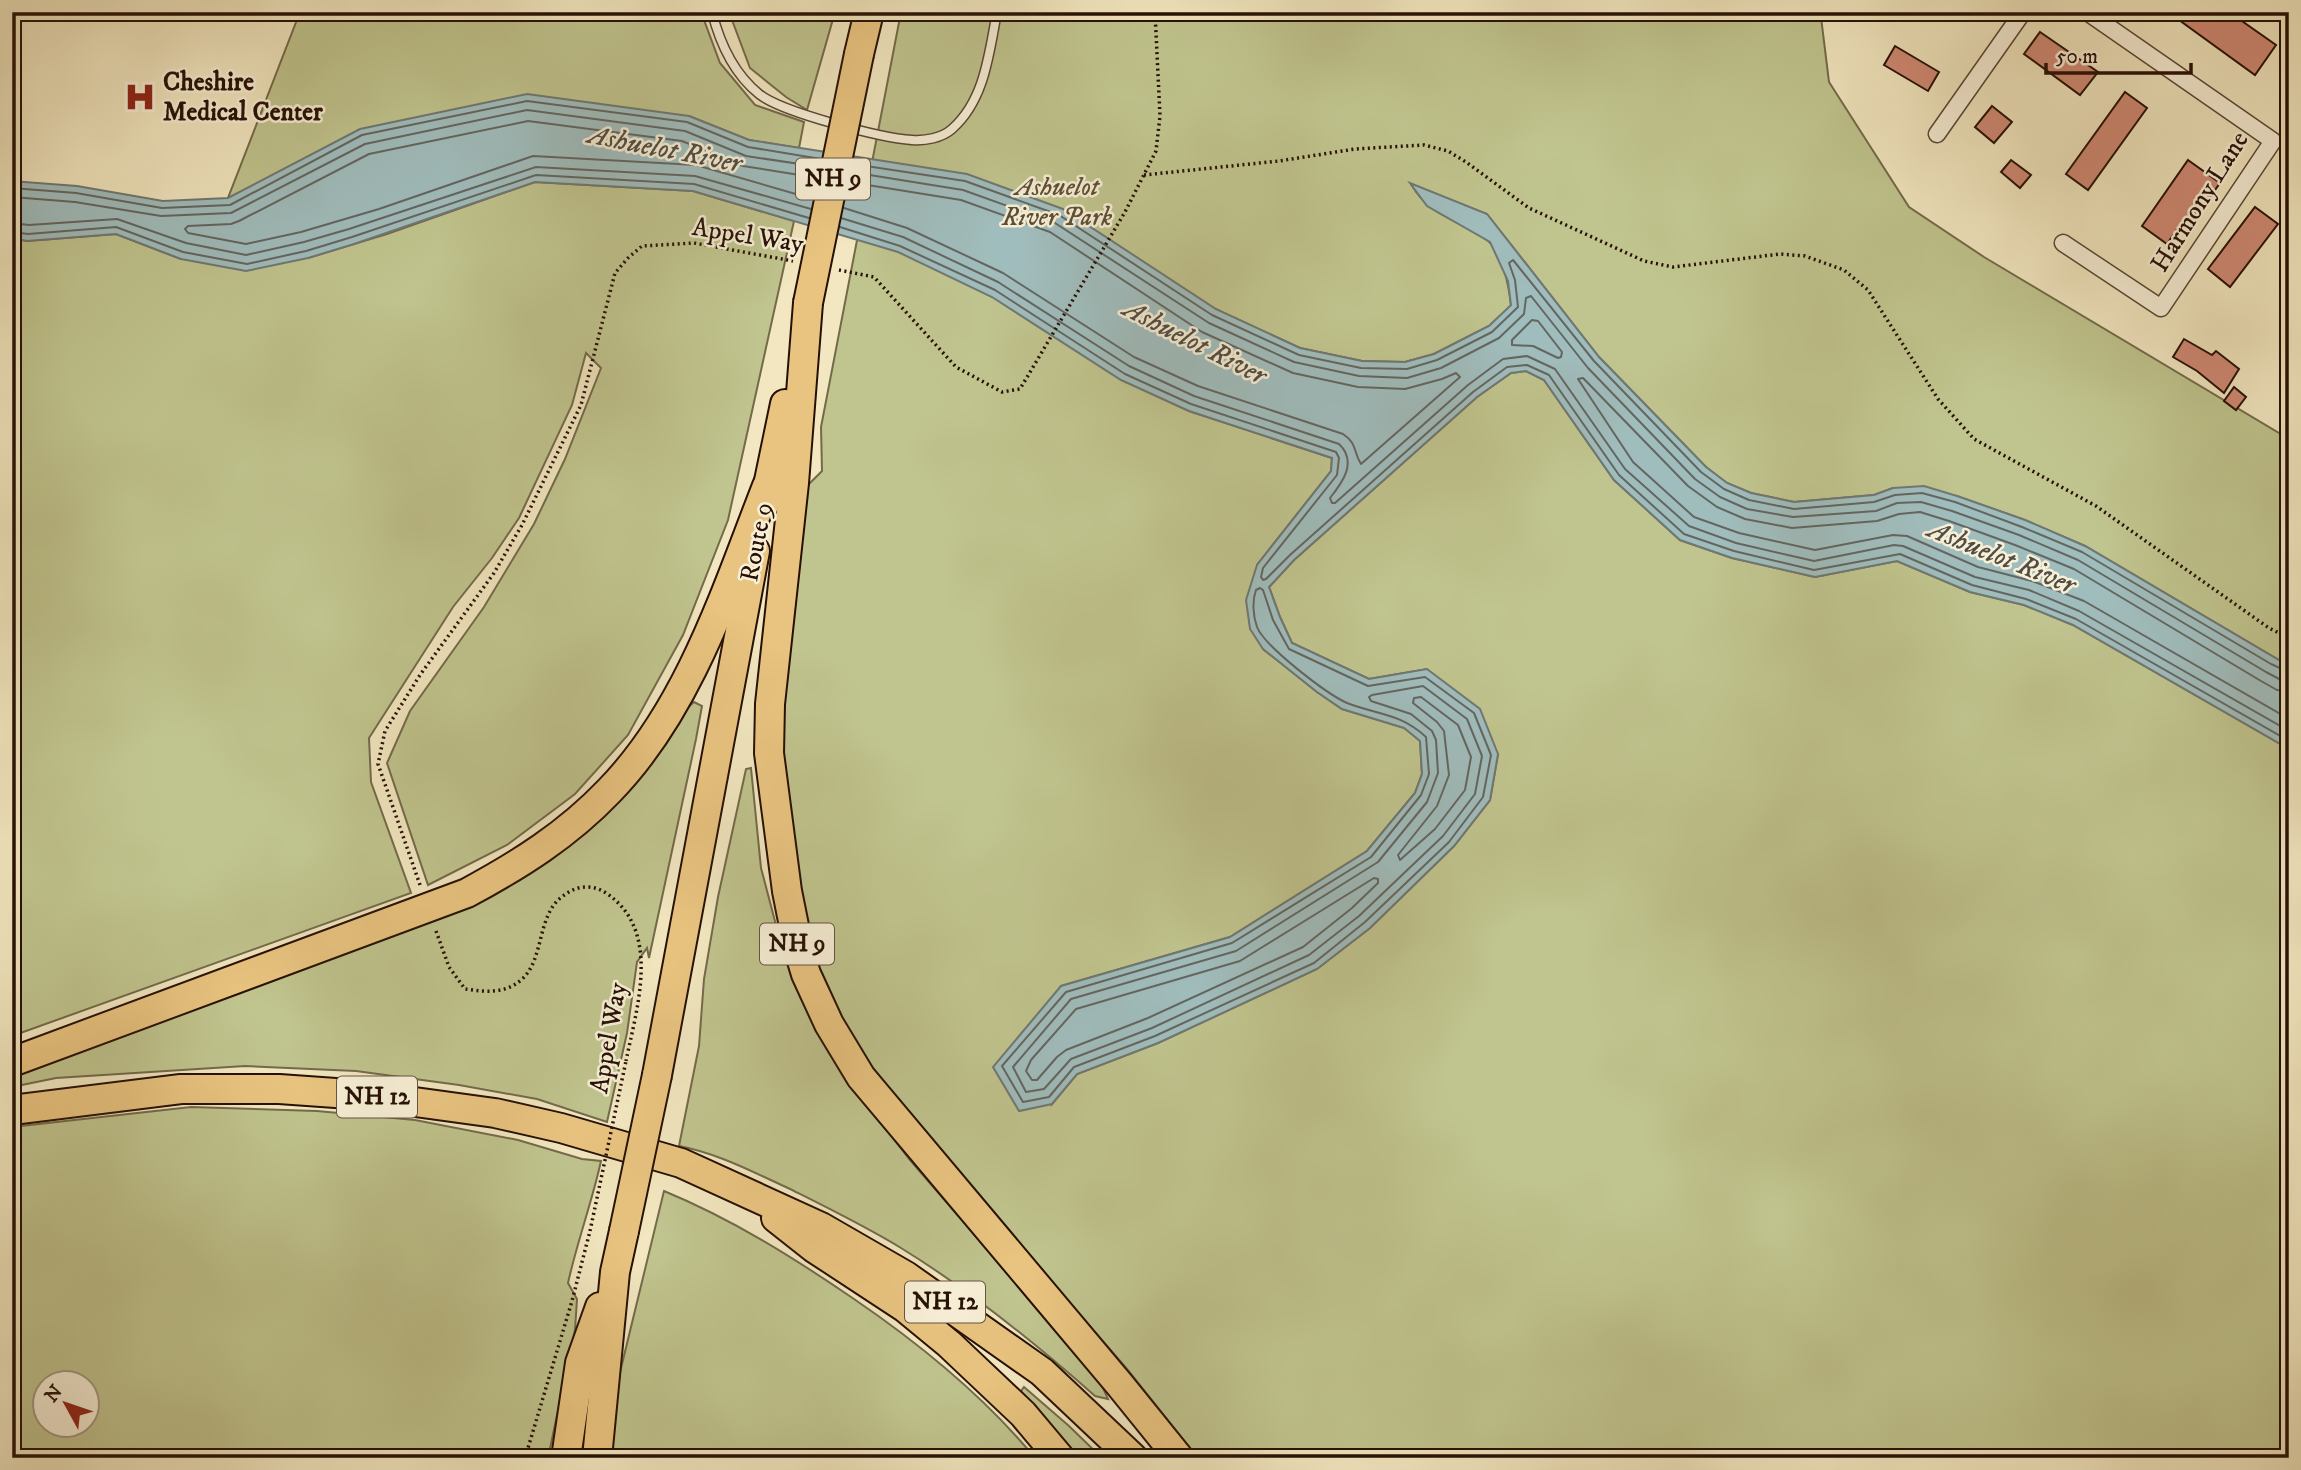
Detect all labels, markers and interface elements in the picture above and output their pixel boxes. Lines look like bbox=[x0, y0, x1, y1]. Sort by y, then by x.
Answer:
scale bar bbox=[2046, 32, 2191, 76]
text: 50 m bbox=[2056, 44, 2098, 70]
place label: Cheshire Medical Center bbox=[163, 66, 323, 129]
hospital icon: Cheshire Medical Center bbox=[123, 80, 157, 114]
water label: Ashuelot River bbox=[582, 116, 747, 181]
street label: Harmony Lane bbox=[2144, 125, 2256, 279]
road number: NH 9 bbox=[796, 159, 870, 200]
park label: Ashuelot River Park bbox=[1001, 171, 1112, 234]
street label: Appel Way bbox=[690, 211, 807, 261]
water label: Ashuelot River bbox=[1115, 290, 1274, 394]
street label: Route 9 bbox=[733, 500, 781, 584]
water label: Ashuelot River bbox=[1921, 511, 2082, 603]
road number: NH 9 bbox=[760, 924, 834, 964]
street label: Appel Way bbox=[583, 979, 635, 1096]
road number: NH 12 bbox=[337, 1077, 417, 1118]
road number: NH 12 bbox=[905, 1282, 985, 1322]
north arrow bbox=[32, 1368, 102, 1438]
text: N bbox=[40, 1380, 68, 1407]

